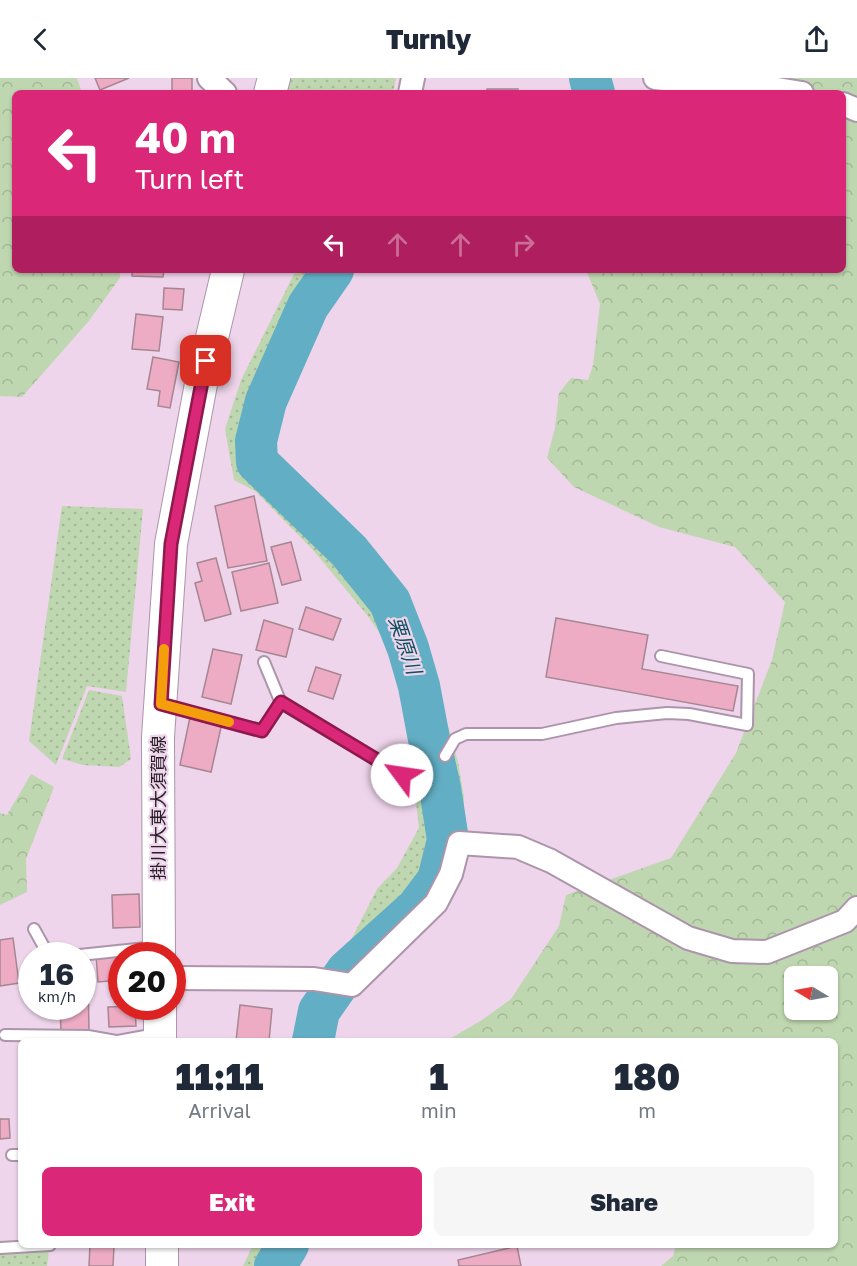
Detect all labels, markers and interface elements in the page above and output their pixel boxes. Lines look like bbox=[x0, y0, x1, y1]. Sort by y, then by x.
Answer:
icon: back bbox=[24, 23, 57, 56]
text: Turnly bbox=[386, 23, 471, 55]
icon: share bbox=[800, 23, 833, 56]
text: 40 m bbox=[135, 112, 236, 162]
icon: left bbox=[36, 114, 114, 192]
text: Turn left bbox=[135, 163, 244, 195]
icon: left bbox=[318, 228, 351, 261]
icon: ahead bbox=[381, 228, 414, 261]
icon: ahead bbox=[444, 228, 477, 261]
icon: right bbox=[507, 228, 540, 261]
pin bbox=[180, 335, 231, 386]
icon: arrive bbox=[189, 344, 222, 377]
water label: 栗原川 bbox=[385, 612, 428, 679]
street label: 掛川大東大須賀線 bbox=[147, 736, 169, 880]
position arrow bbox=[370, 743, 434, 807]
speed limit sign: 20 bbox=[108, 942, 186, 1020]
text: 16 bbox=[40, 956, 74, 992]
north arrow bbox=[784, 966, 838, 1020]
map controls bbox=[784, 966, 838, 1020]
text: km/h bbox=[38, 987, 76, 1005]
text: 11:11 bbox=[176, 1055, 264, 1098]
text: 1 bbox=[429, 1055, 448, 1098]
text: 180 bbox=[614, 1055, 680, 1098]
text: Arrival bbox=[188, 1098, 251, 1122]
text: min bbox=[421, 1098, 456, 1122]
text: m bbox=[638, 1098, 656, 1122]
button: Exit bbox=[42, 1167, 422, 1236]
button: Share bbox=[434, 1167, 814, 1236]

